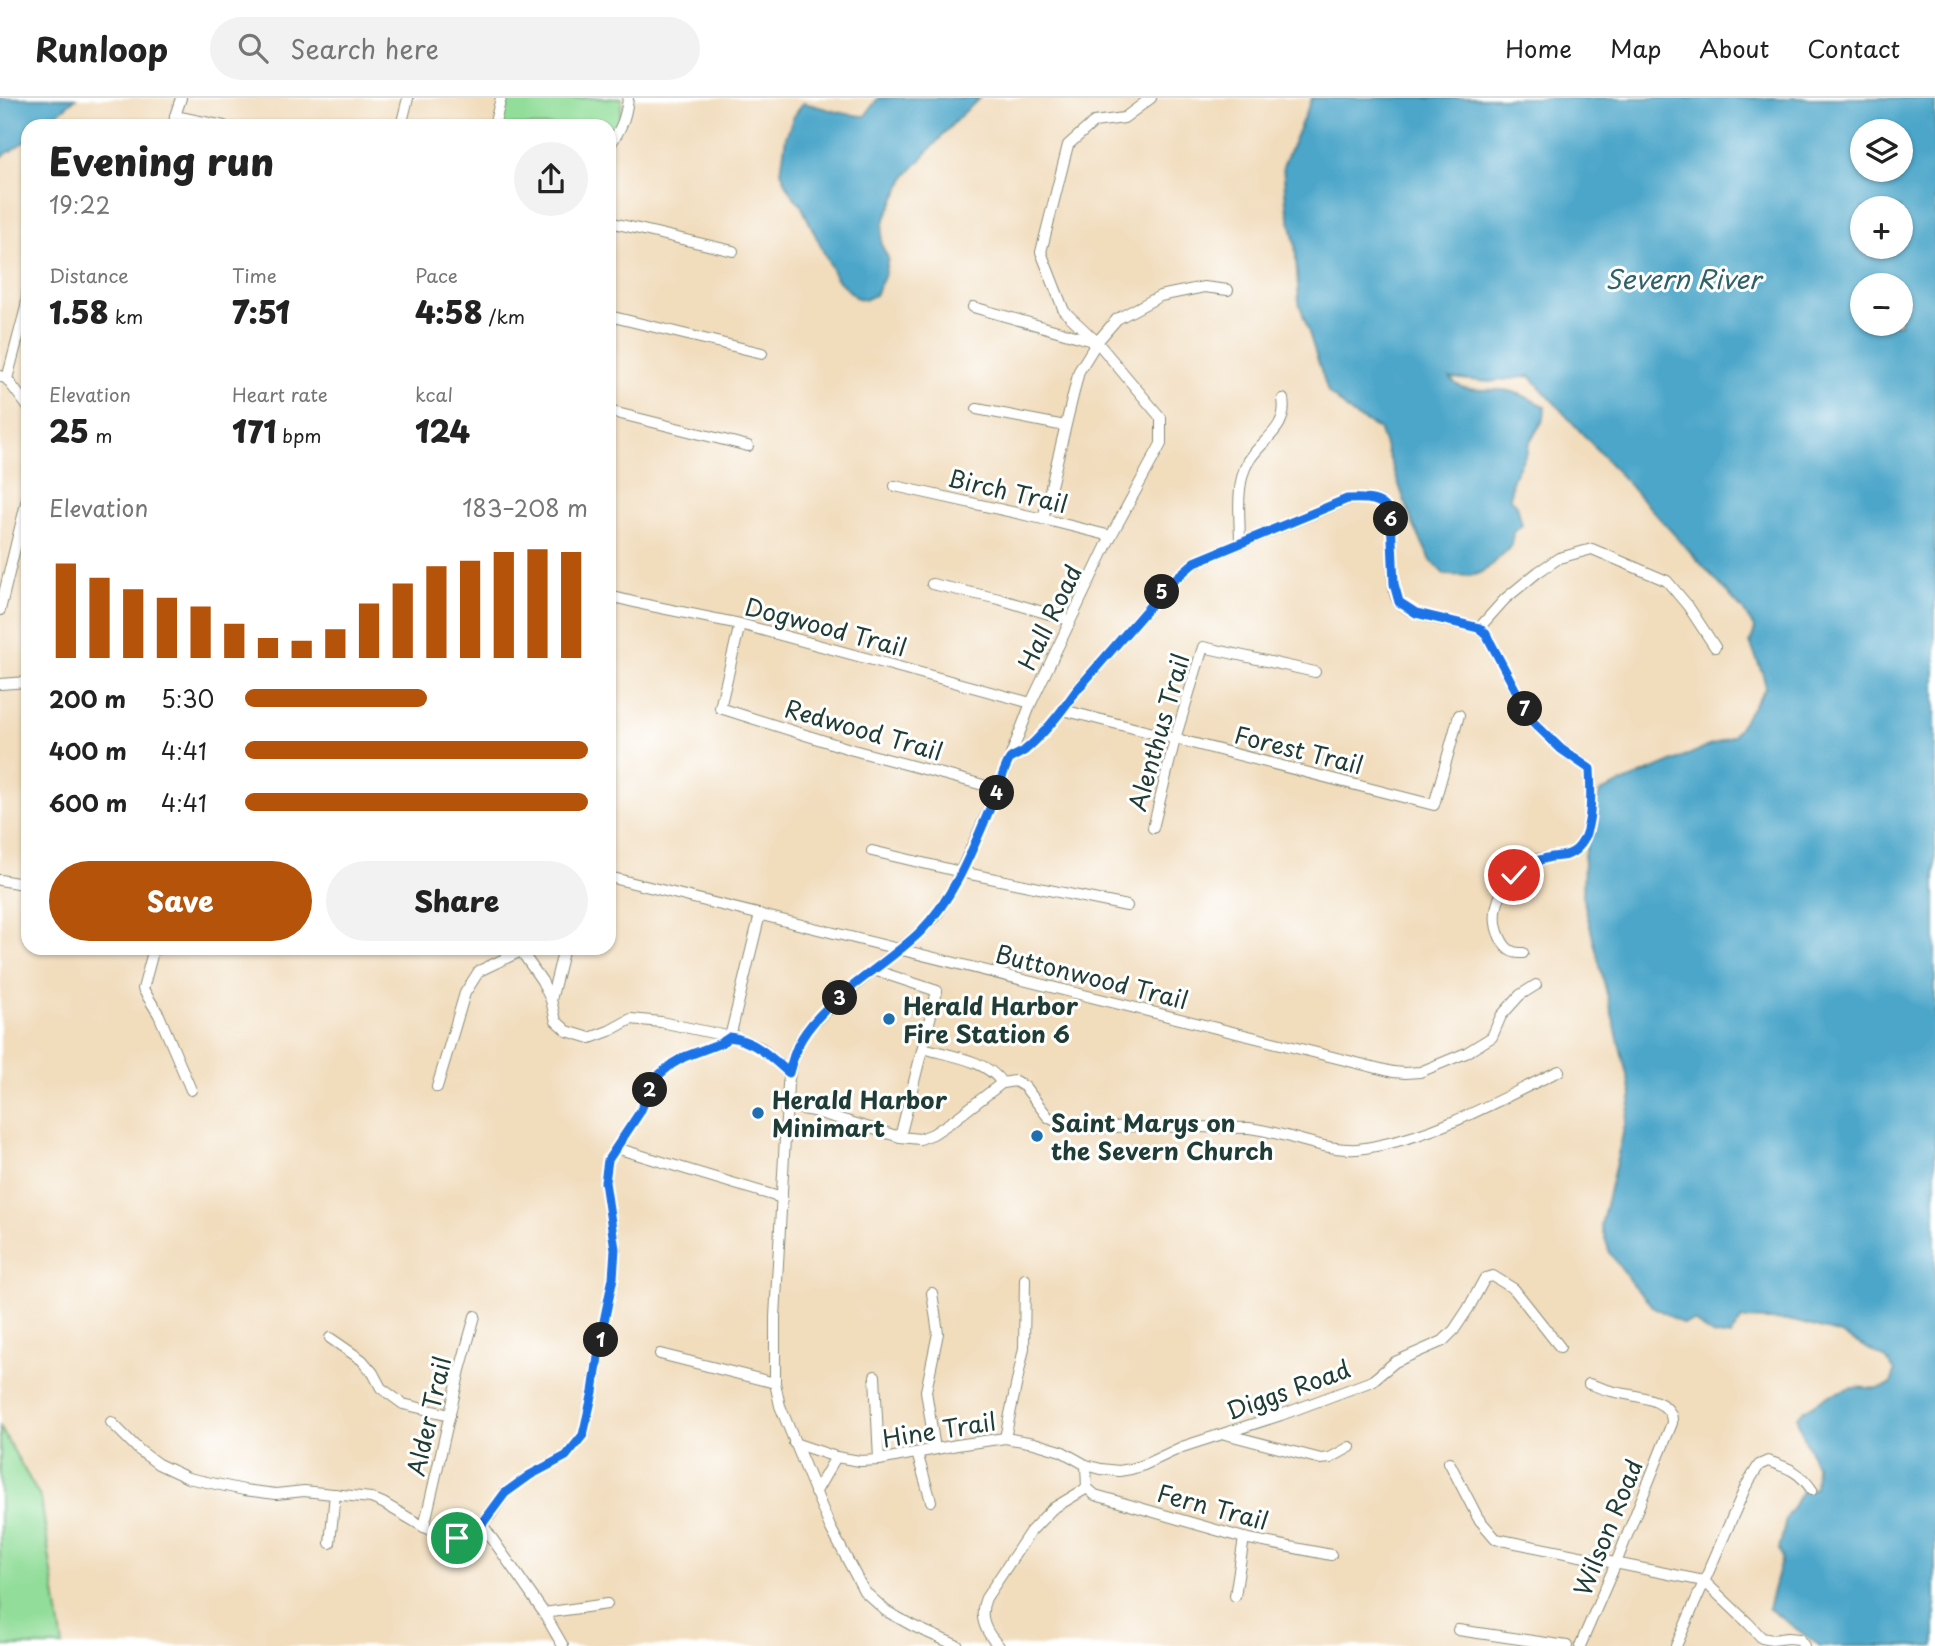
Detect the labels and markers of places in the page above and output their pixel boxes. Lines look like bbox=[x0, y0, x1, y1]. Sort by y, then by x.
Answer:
pin: 6 bbox=[1374, 502, 1408, 536]
pin: 5 bbox=[1144, 574, 1180, 610]
pin: 7 bbox=[1508, 692, 1542, 726]
pin: 4 bbox=[979, 776, 1014, 810]
pin bbox=[1484, 845, 1544, 905]
pin: 3 bbox=[822, 981, 858, 1016]
place label: Herald Harbor Fire Station 6 bbox=[903, 987, 1078, 1051]
marker: Herald Harbor Fire Station 6 bbox=[881, 1011, 897, 1027]
pin: 2 bbox=[632, 1072, 668, 1108]
place label: Herald Harbor Minimart bbox=[772, 1081, 947, 1145]
place label: Saint Marys on the Severn Church bbox=[1051, 1104, 1273, 1168]
marker: Herald Harbor Minimart bbox=[750, 1105, 766, 1121]
marker: Saint Marys on the Severn Church bbox=[1029, 1128, 1045, 1144]
pin: 1 bbox=[584, 1322, 618, 1358]
pin bbox=[427, 1508, 487, 1568]

